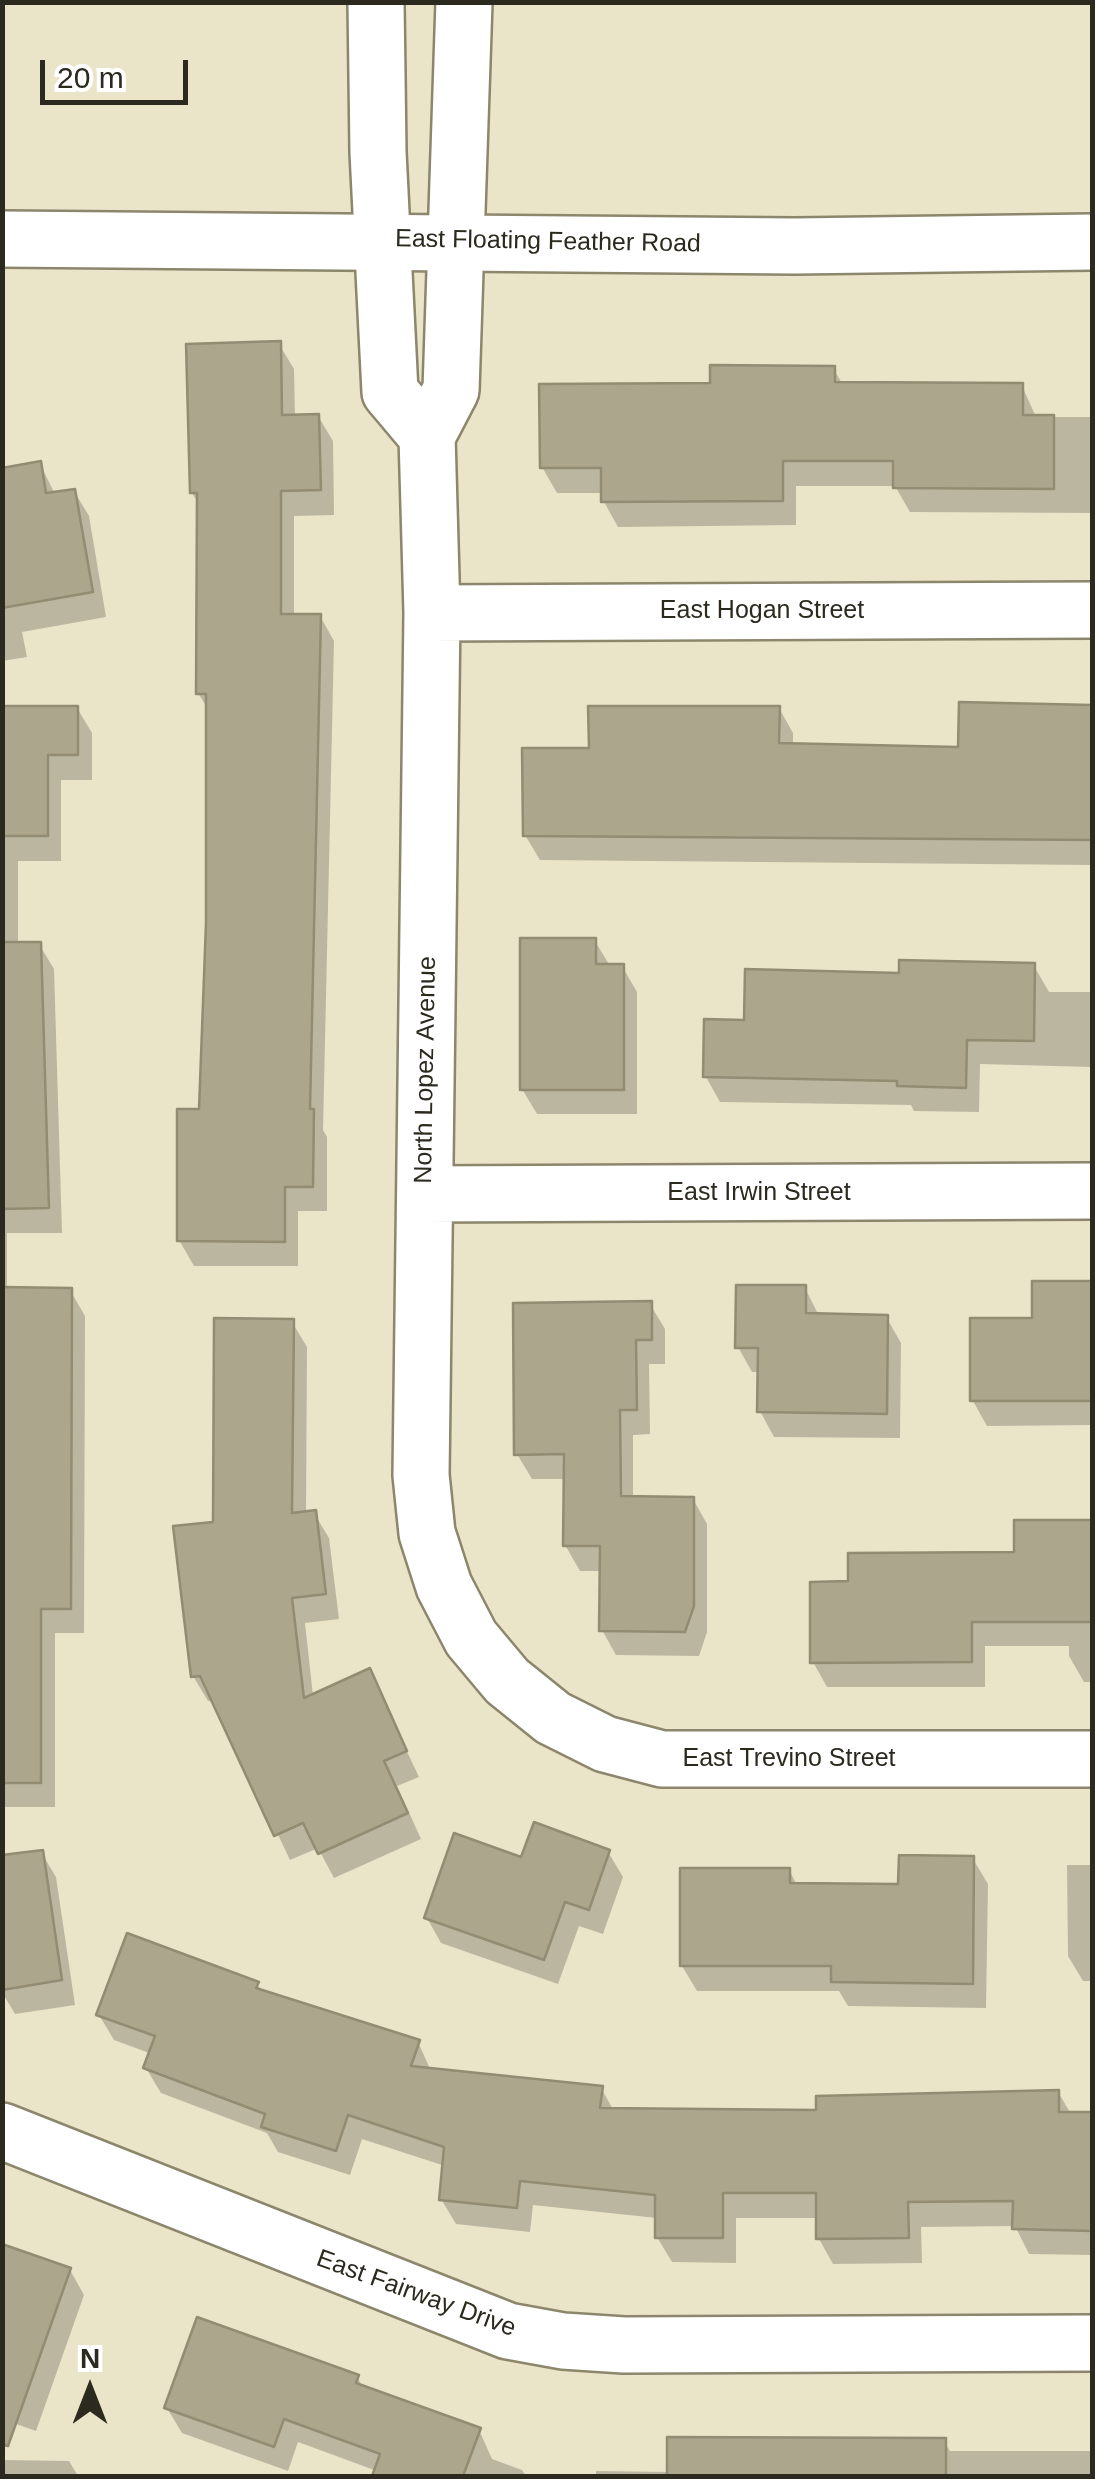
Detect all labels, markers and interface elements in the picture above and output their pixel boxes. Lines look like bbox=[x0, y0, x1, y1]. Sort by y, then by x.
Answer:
scale bar bbox=[45, 40, 192, 102]
text: 20 m bbox=[57, 61, 124, 94]
street label: East Floating Feather Road bbox=[395, 224, 701, 260]
street label: East Hogan Street bbox=[660, 596, 864, 626]
street label: North Lopez Avenue bbox=[409, 956, 443, 1184]
street label: East Irwin Street bbox=[667, 1178, 851, 1208]
street label: East Trevino Street bbox=[682, 1744, 896, 1774]
street label: East Fairway Drive bbox=[312, 2244, 520, 2344]
north arrow bbox=[40, 2339, 140, 2439]
text: N bbox=[80, 2343, 100, 2374]

